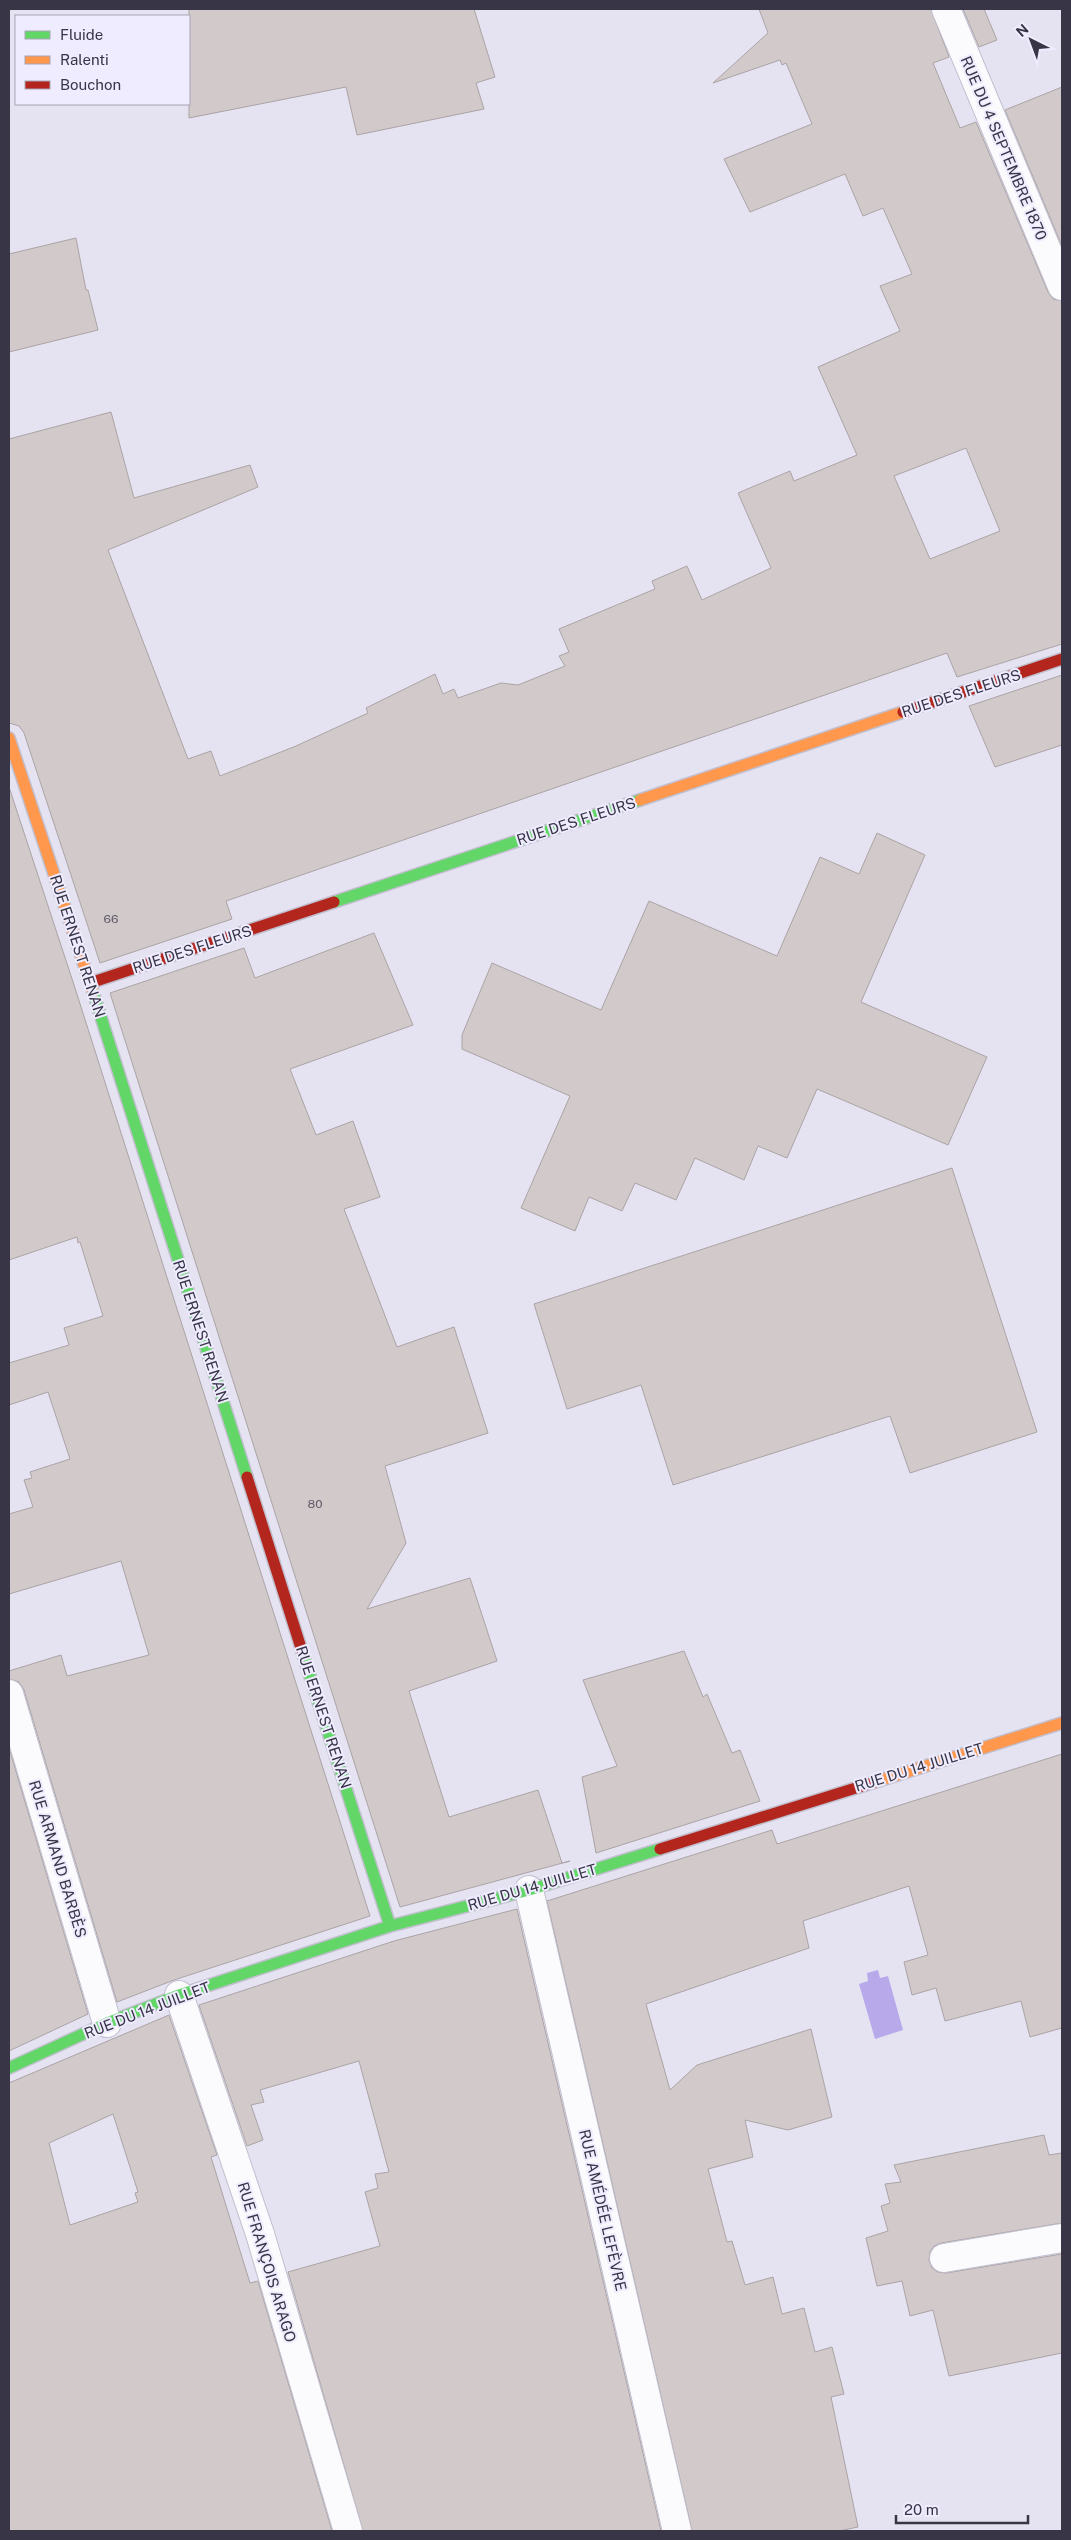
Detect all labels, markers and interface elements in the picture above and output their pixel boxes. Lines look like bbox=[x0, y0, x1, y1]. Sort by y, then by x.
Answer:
legend bbox=[15, 15, 190, 105]
north arrow bbox=[1006, 15, 1056, 65]
text: N bbox=[1013, 21, 1032, 40]
text: Fluide bbox=[60, 26, 103, 43]
text: Ralenti bbox=[60, 51, 109, 68]
street label: RUE DU 4 SEPTEMBRE 1870 bbox=[957, 53, 1051, 243]
text: Bouchon bbox=[60, 76, 121, 93]
street label: RUE DES FLEURS bbox=[899, 666, 1023, 720]
street label: RUE DES FLEURS bbox=[514, 794, 638, 848]
street label: RUE ERNEST RENAN bbox=[47, 873, 109, 1019]
house number: 66 bbox=[104, 912, 118, 926]
street label: RUE DES FLEURS bbox=[130, 922, 254, 976]
street label: RUE ERNEST RENAN bbox=[170, 1258, 232, 1404]
house number: 80 bbox=[307, 1497, 323, 1511]
street label: RUE ERNEST RENAN bbox=[293, 1644, 355, 1790]
street label: RUE DU 14 JUILLET bbox=[853, 1739, 985, 1795]
street label: RUE ARMAND BARBÈS bbox=[26, 1778, 90, 1940]
street label: RUE DU 14 JUILLET bbox=[466, 1860, 599, 1914]
street label: RUE DU 14 JUILLET bbox=[82, 1978, 212, 2042]
street label: RUE AMÉDÉE LEFÈVRE bbox=[576, 2128, 630, 2292]
street label: RUE FRANÇOIS ARAGO bbox=[235, 2180, 299, 2344]
scale bar bbox=[896, 2492, 1028, 2524]
text: 20 m bbox=[904, 2501, 939, 2518]

